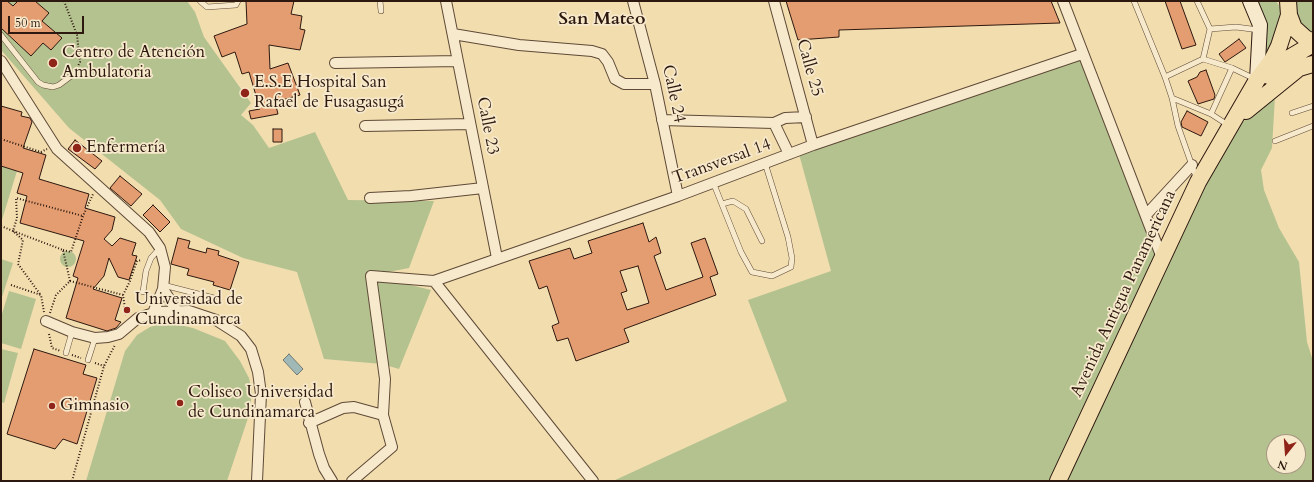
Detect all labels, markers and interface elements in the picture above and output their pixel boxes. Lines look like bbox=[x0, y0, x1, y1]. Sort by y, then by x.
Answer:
scale bar bbox=[10, 8, 86, 34]
district label: San Mateo bbox=[559, 9, 645, 31]
text: 50 m bbox=[15, 15, 41, 31]
street label: Calle 25 bbox=[791, 37, 827, 99]
place label: Centro de Atención Ambulatoria bbox=[62, 43, 205, 83]
marker: Centro de Atención Ambulatoria bbox=[47, 57, 59, 69]
street label: Calle 24 bbox=[657, 63, 689, 125]
place label: E.S.E Hospital San Rafael de Fusagasugá bbox=[254, 73, 404, 113]
marker: E.S.E Hospital San Rafael de Fusagasugá bbox=[239, 87, 251, 99]
street label: Calle 23 bbox=[471, 95, 503, 157]
street label: Transversal 14 bbox=[670, 135, 774, 189]
place label: Enfermería bbox=[86, 138, 166, 158]
marker: Enfermería bbox=[71, 142, 83, 154]
street label: Avenida Antigua Panamericana bbox=[1067, 187, 1181, 401]
place label: Universidad de Cundinamarca bbox=[135, 290, 243, 330]
marker: Universidad de Cundinamarca bbox=[122, 305, 132, 315]
place label: Coliseo Universidad de Cundinamarca bbox=[188, 383, 333, 423]
place label: Gimnasio bbox=[60, 396, 129, 416]
marker: Coliseo Universidad de Cundinamarca bbox=[175, 398, 185, 408]
marker: Gimnasio bbox=[47, 401, 57, 411]
north arrow bbox=[1266, 434, 1306, 474]
text: N bbox=[1276, 456, 1289, 474]

